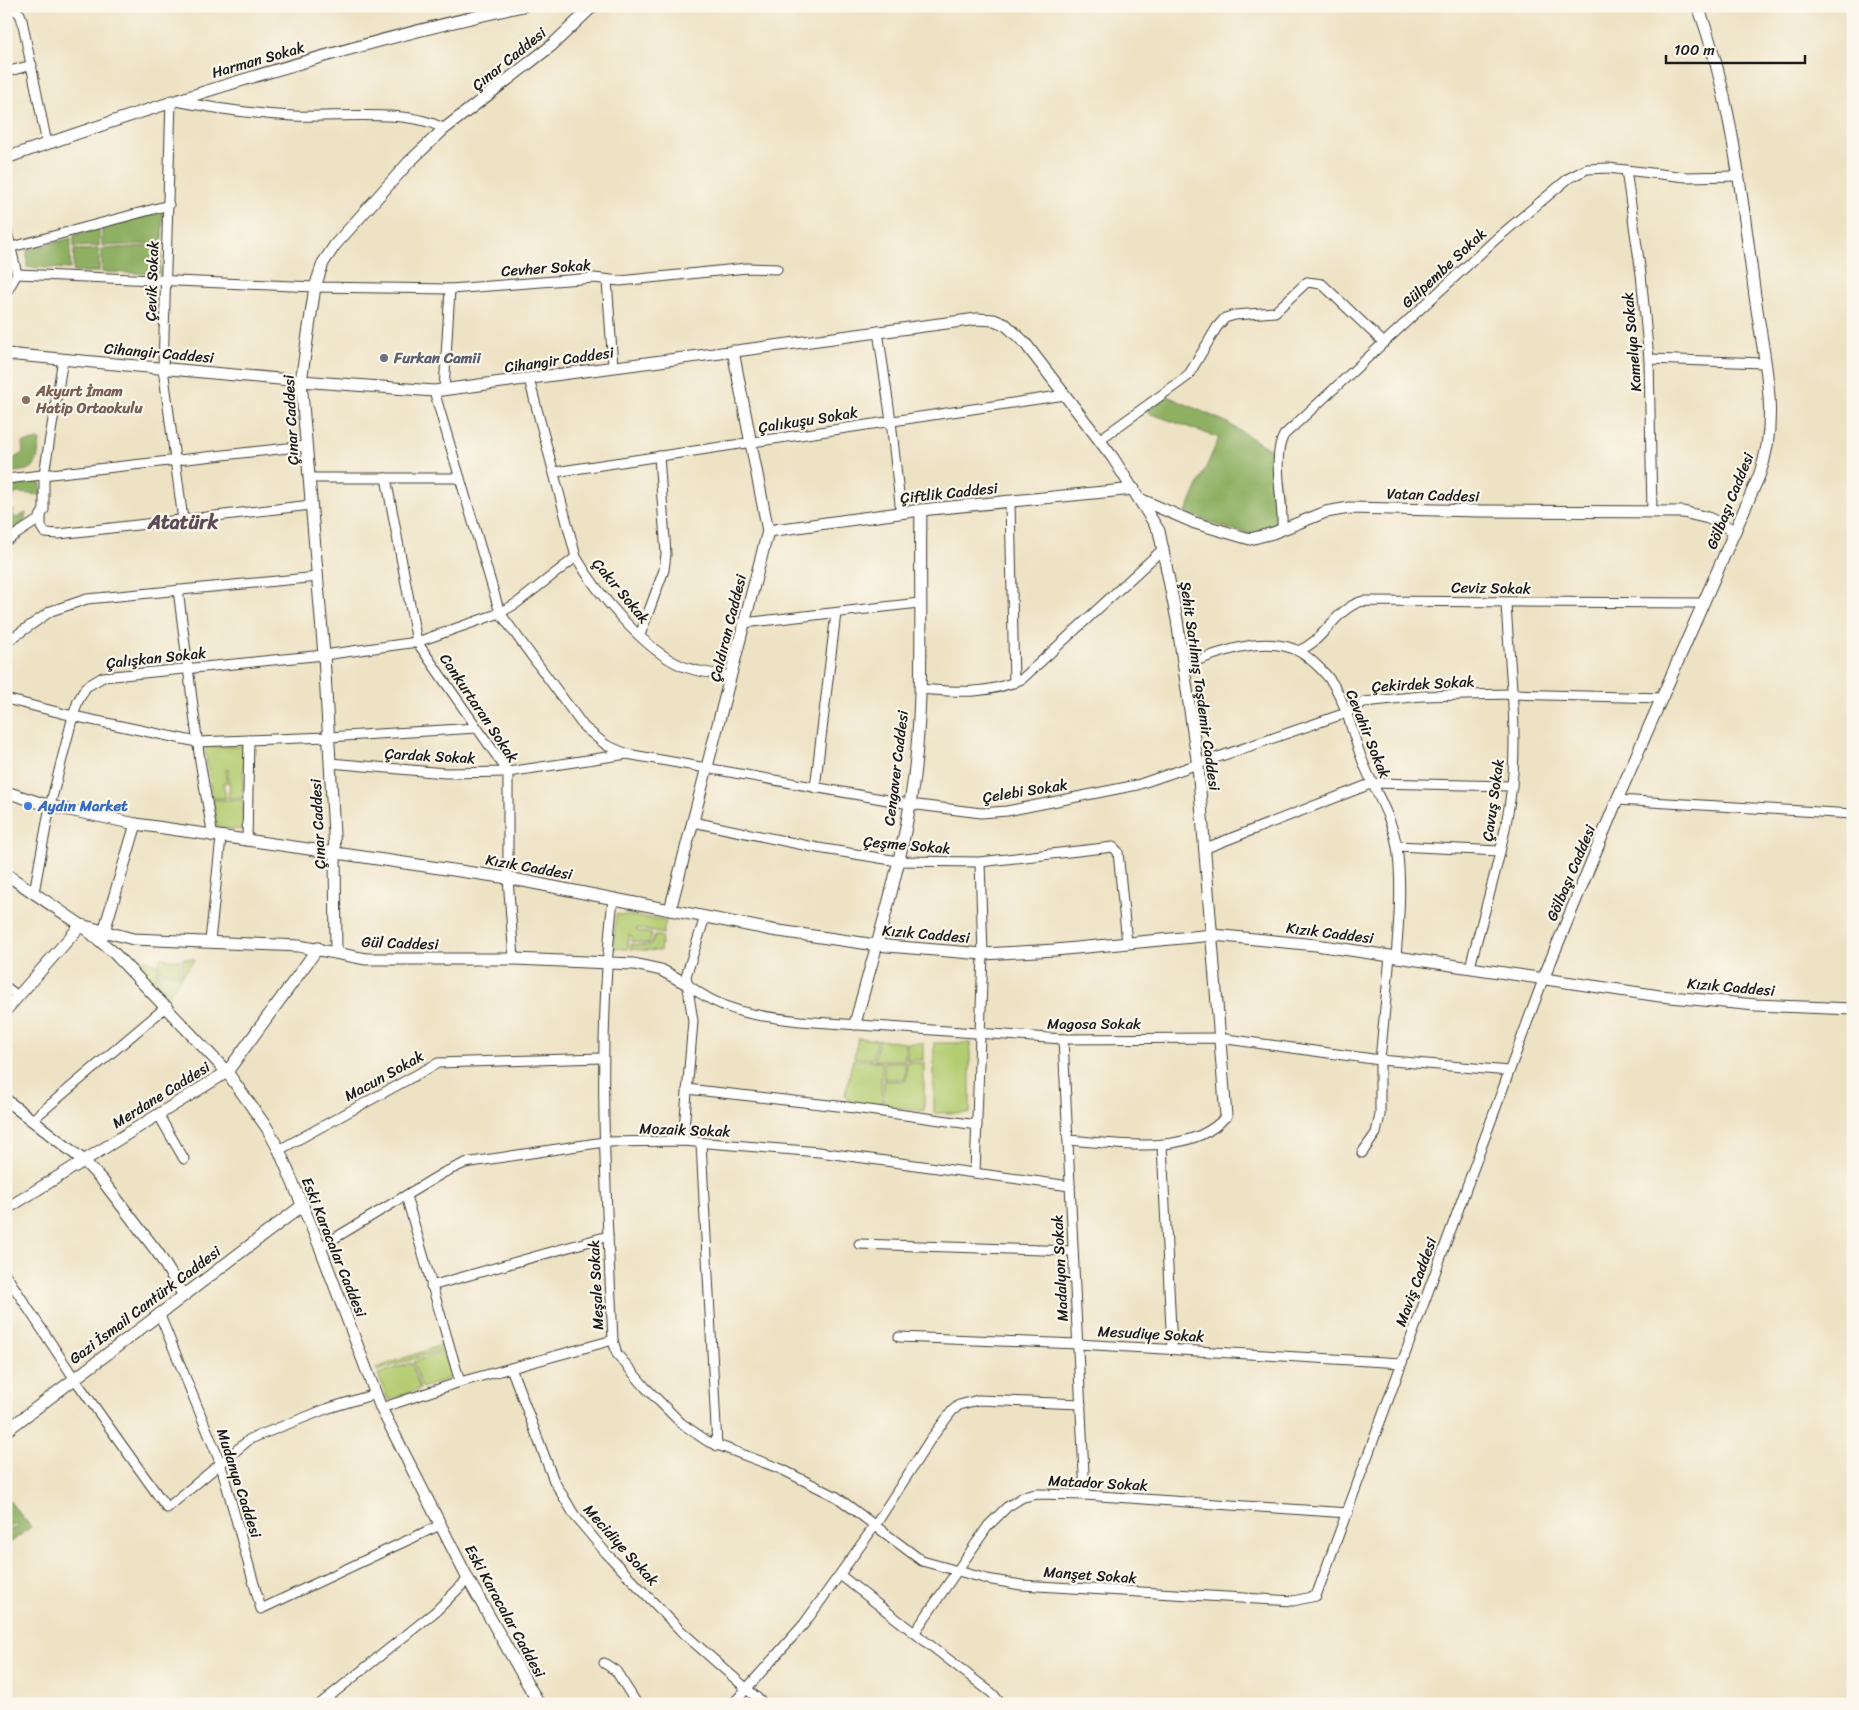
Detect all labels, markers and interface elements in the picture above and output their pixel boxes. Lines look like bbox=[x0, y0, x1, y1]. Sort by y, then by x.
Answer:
street label: Çınar Caddesi bbox=[466, 20, 553, 97]
scale bar bbox=[1666, 32, 1805, 64]
street label: Harman Sokak bbox=[208, 34, 308, 86]
text: 100 m bbox=[1674, 37, 1715, 63]
street label: Gülpembe Sokak bbox=[1395, 221, 1493, 315]
street label: Çevik Sokak bbox=[138, 239, 166, 322]
street label: Cevher Sokak bbox=[500, 252, 592, 284]
street label: Kamelya Sokak bbox=[1615, 291, 1649, 393]
street label: Cihangir Caddesi bbox=[103, 335, 216, 371]
street label: Cihangir Caddesi bbox=[503, 339, 616, 381]
place label: Furkan Camii bbox=[393, 345, 481, 371]
marker: Furkan Camii bbox=[378, 352, 390, 364]
street label: Çınar Caddesi bbox=[276, 373, 306, 466]
place label: Akyurt İmam Hatip Ortaokulu bbox=[35, 378, 144, 421]
marker: Akyurt İmam Hatip Ortaokulu bbox=[20, 394, 32, 406]
street label: Çalıkuşu Sokak bbox=[756, 399, 860, 441]
street label: Gölbaşı Caddesi bbox=[1699, 448, 1762, 553]
street label: Çiftlik Caddesi bbox=[899, 475, 1000, 511]
street label: Vatan Caddesi bbox=[1386, 480, 1481, 510]
district label: Atatürk bbox=[147, 505, 219, 540]
street label: Çakır Sokak bbox=[585, 552, 657, 630]
street label: Çaldıran Caddesi bbox=[702, 571, 754, 684]
street label: Ceviz Sokak bbox=[1451, 574, 1532, 602]
street label: Şehit Satılmış Taşdemir Caddesi bbox=[1172, 580, 1228, 793]
street label: Çalışkan Sokak bbox=[105, 640, 208, 676]
street label: Cankurtaran Sokak bbox=[433, 648, 525, 768]
street label: Çekirdek Sokak bbox=[1371, 668, 1475, 700]
street label: Cevahir Sokak bbox=[1338, 685, 1398, 783]
street label: Cengaver Caddesi bbox=[876, 708, 916, 827]
street label: Çardak Sokak bbox=[384, 741, 476, 771]
street label: Çavuş Sokak bbox=[1474, 757, 1512, 843]
street label: Çelebi Sokak bbox=[981, 771, 1070, 811]
street label: Çınar Caddesi bbox=[303, 777, 333, 870]
place label: Aydın Market bbox=[37, 793, 128, 819]
marker: Aydın Market bbox=[22, 800, 34, 812]
street label: Gölbaşı Caddesi bbox=[1539, 820, 1603, 925]
street label: Çeşme Sokak bbox=[862, 828, 952, 862]
street label: Kızık Caddesi bbox=[483, 847, 575, 888]
street label: Kızık Caddesi bbox=[1285, 915, 1376, 951]
street label: Kızık Caddesi bbox=[881, 917, 972, 951]
street label: Gül Caddesi bbox=[361, 929, 440, 957]
street label: Kızık Caddesi bbox=[1686, 970, 1777, 1004]
street label: Magosa Sokak bbox=[1047, 1011, 1142, 1037]
street label: Macun Sokak bbox=[339, 1043, 430, 1109]
street label: Merdane Caddesi bbox=[107, 1054, 216, 1136]
street label: Mozaik Sokak bbox=[639, 1115, 732, 1145]
street label: Eski Karacalar Caddesi bbox=[294, 1173, 374, 1322]
street label: Madalyon Sokak bbox=[1044, 1214, 1076, 1322]
street label: Maviş Caddesi bbox=[1388, 1233, 1444, 1330]
street label: Gazi İsmail Cantürk Caddesi bbox=[63, 1239, 227, 1371]
street label: Meşale Sokak bbox=[581, 1239, 611, 1331]
street label: Mesudiye Sokak bbox=[1097, 1318, 1205, 1350]
street label: Mudanya Caddesi bbox=[209, 1425, 269, 1542]
street label: Matador Sokak bbox=[1048, 1467, 1149, 1499]
street label: Mecidiye Sokak bbox=[577, 1498, 665, 1592]
street label: Eski Karacalar Caddesi bbox=[457, 1539, 553, 1683]
street label: Manşet Sokak bbox=[1043, 1559, 1138, 1591]

